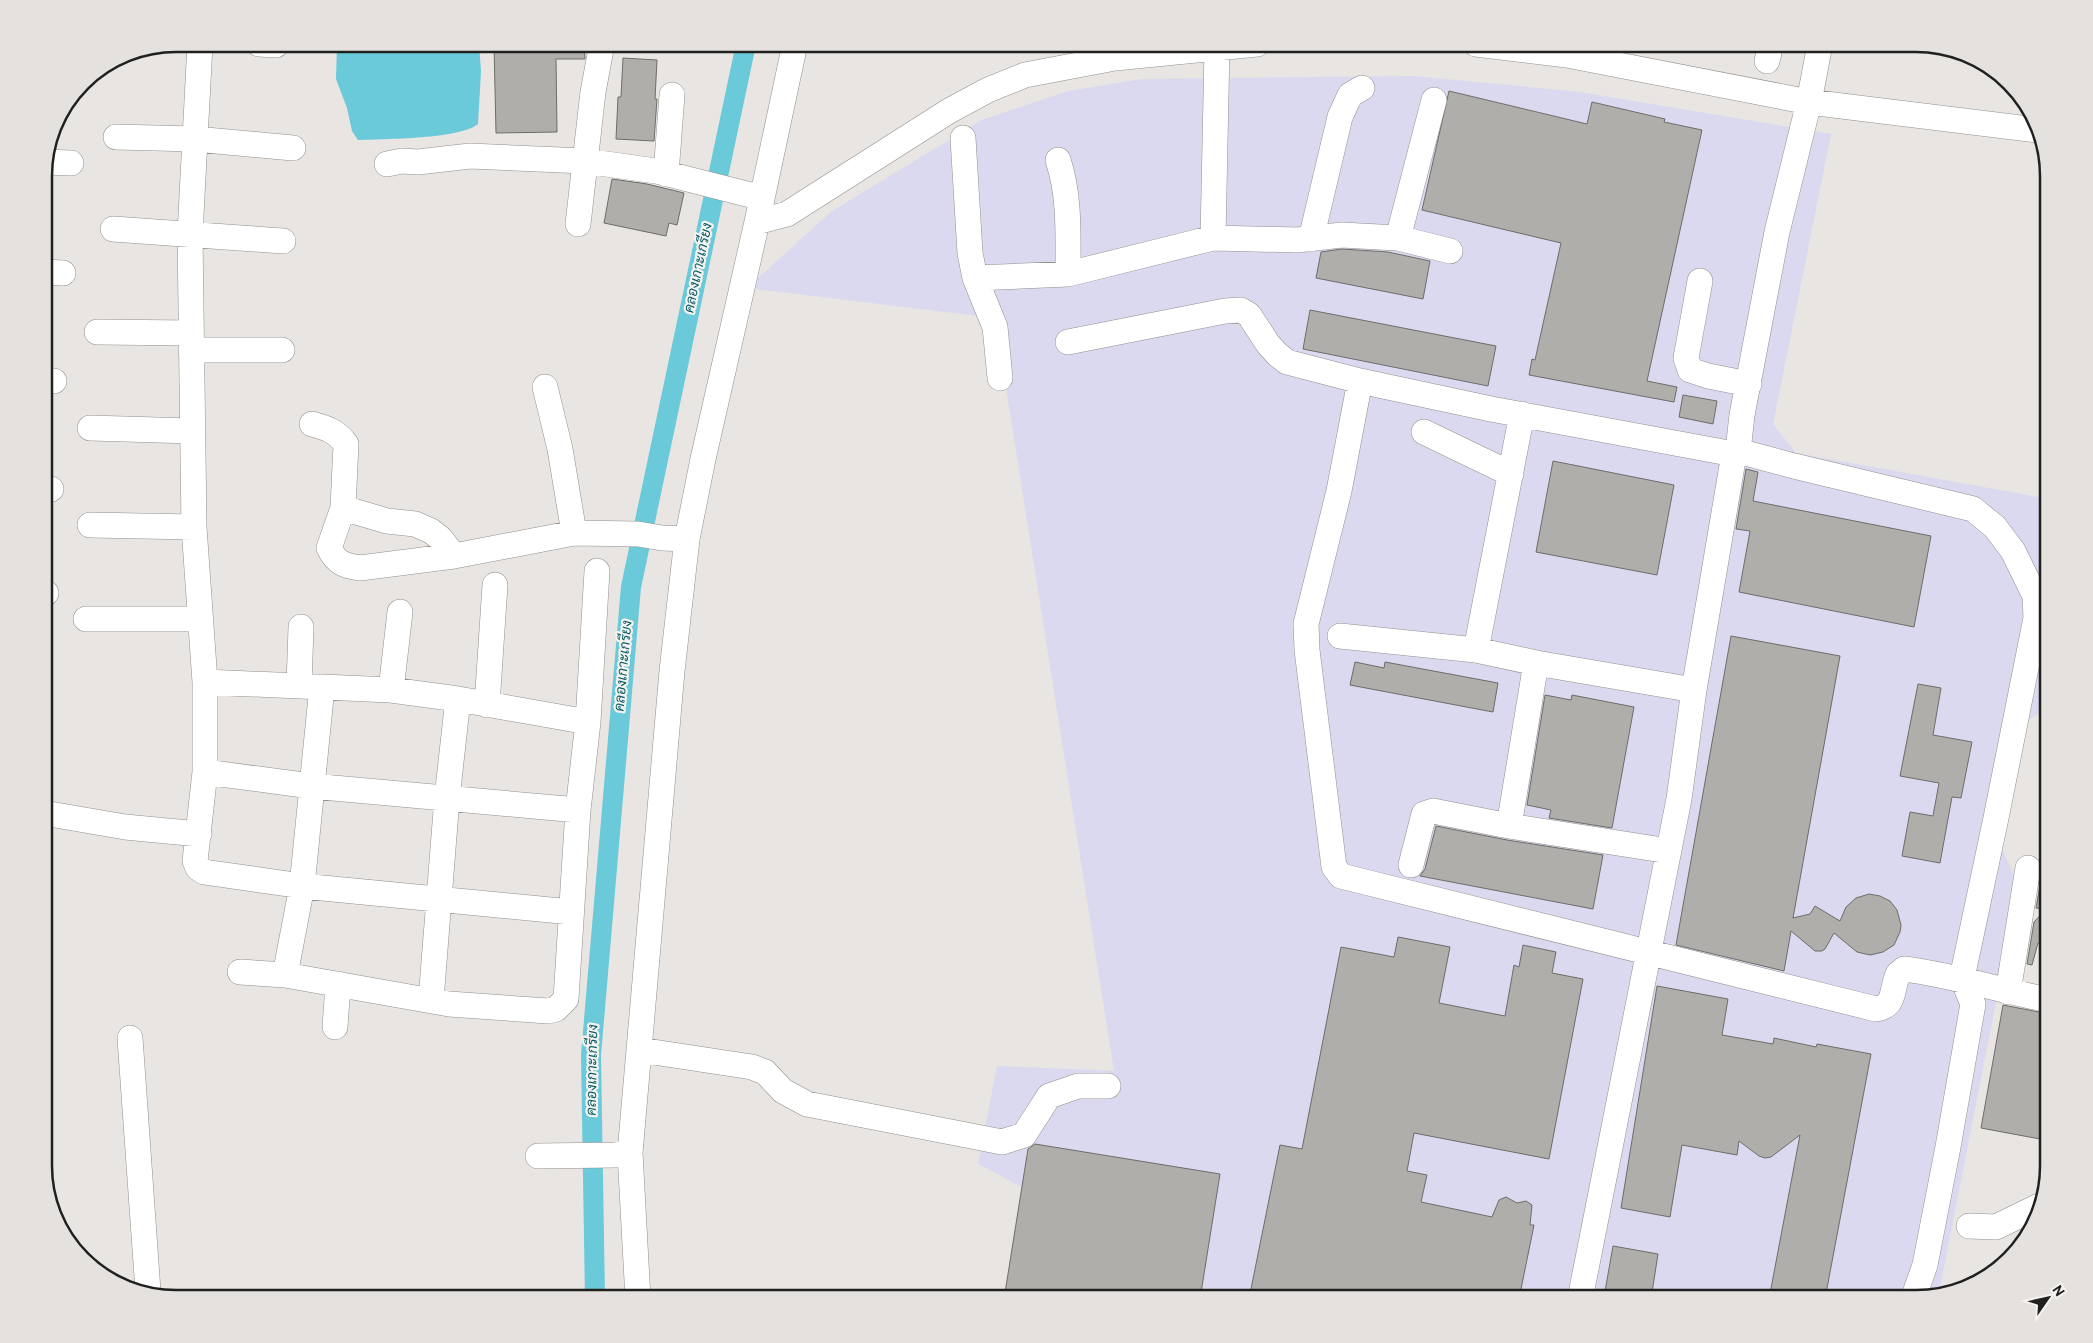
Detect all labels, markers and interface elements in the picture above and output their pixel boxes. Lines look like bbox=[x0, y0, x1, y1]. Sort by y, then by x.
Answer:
water label: คลองเกาะเกรียง bbox=[679, 221, 717, 314]
water label: คลองเกาะเกรียง bbox=[610, 620, 636, 712]
water label: คลองเกาะเกรียง bbox=[582, 1024, 602, 1116]
north arrow bbox=[2023, 1273, 2073, 1323]
text: N bbox=[2048, 1283, 2067, 1300]

